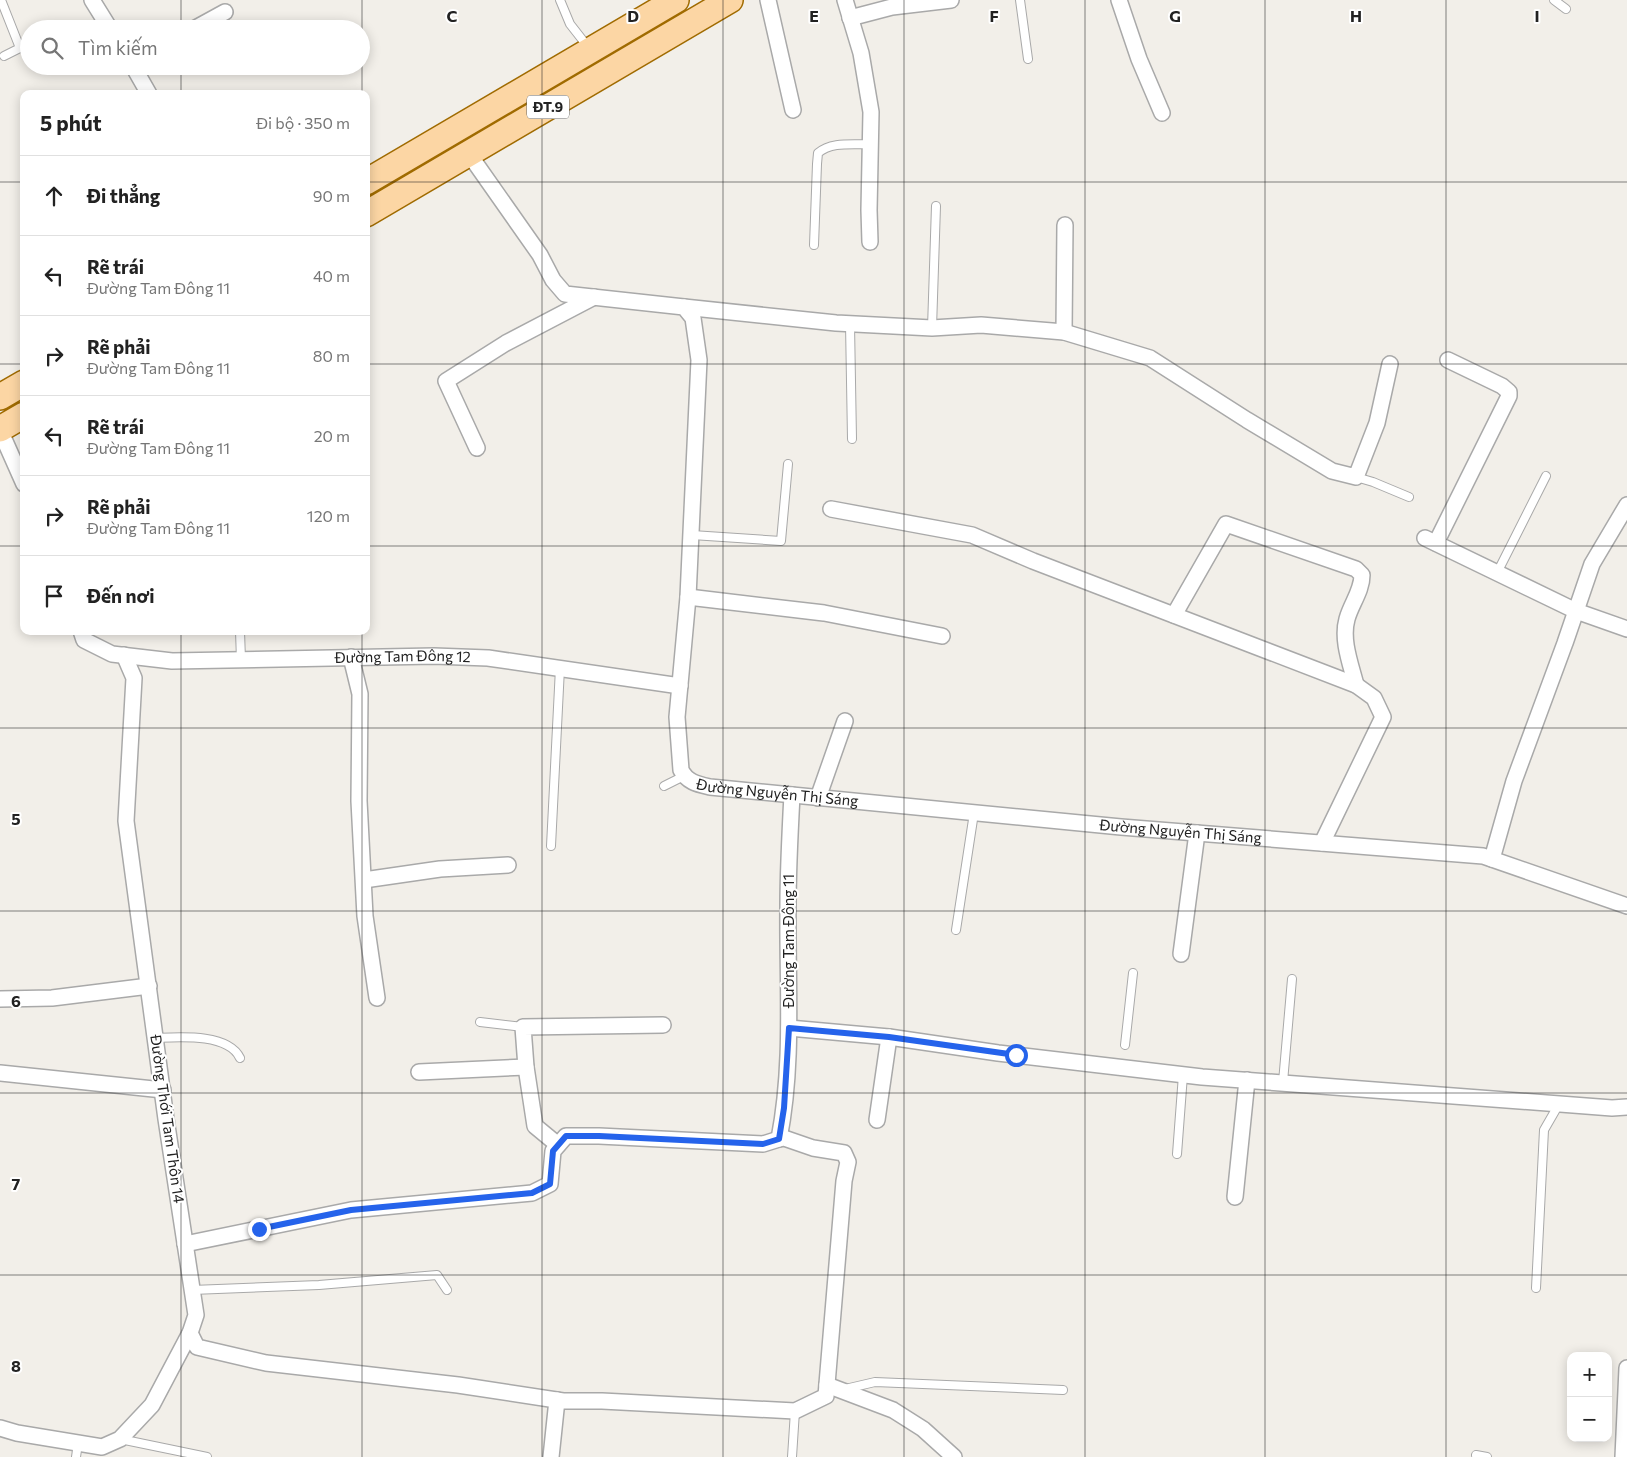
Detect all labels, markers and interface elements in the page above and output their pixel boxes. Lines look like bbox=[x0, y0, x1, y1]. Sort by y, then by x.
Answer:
text: C bbox=[447, 6, 458, 25]
text: D bbox=[627, 6, 639, 25]
text: E bbox=[809, 6, 819, 25]
text: F bbox=[989, 6, 999, 25]
text: G bbox=[1169, 6, 1181, 25]
text: H bbox=[1350, 6, 1362, 25]
text: I bbox=[1534, 6, 1540, 25]
search box bbox=[20, 20, 370, 75]
icon: search bbox=[38, 34, 66, 62]
text: Tìm kiếm bbox=[78, 36, 157, 59]
road number: ĐT.9 bbox=[527, 95, 569, 118]
text: 5 phút bbox=[40, 110, 102, 135]
text: Đi bộ · 350 m bbox=[256, 113, 350, 132]
icon: ahead bbox=[40, 182, 68, 210]
text: Đi thẳng bbox=[87, 184, 160, 207]
text: 90 m bbox=[313, 186, 350, 205]
text: Rẽ trái bbox=[87, 255, 144, 278]
icon: left bbox=[40, 262, 68, 290]
text: 40 m bbox=[313, 266, 350, 285]
text: Đường Tam Đông 11 bbox=[87, 278, 230, 297]
text: Rẽ phải bbox=[87, 335, 151, 358]
icon: right bbox=[40, 342, 68, 370]
text: 80 m bbox=[313, 346, 350, 365]
text: Đường Tam Đông 11 bbox=[87, 358, 230, 377]
text: Rẽ trái bbox=[87, 415, 144, 438]
icon: left bbox=[40, 422, 68, 450]
text: 20 m bbox=[314, 426, 350, 445]
text: Đường Tam Đông 11 bbox=[87, 438, 230, 457]
text: Rẽ phải bbox=[87, 495, 151, 518]
icon: right bbox=[40, 502, 68, 530]
text: 120 m bbox=[307, 506, 350, 525]
text: Đường Tam Đông 11 bbox=[87, 518, 230, 537]
icon: arrive bbox=[40, 582, 68, 610]
text: Đến nơi bbox=[87, 584, 155, 607]
street label: Đường Tam Đông 12 bbox=[333, 646, 471, 666]
street label: Đường Nguyễn Thị Sáng bbox=[694, 774, 859, 809]
text: 5 bbox=[11, 809, 21, 828]
street label: Đường Nguyễn Thị Sáng bbox=[1098, 815, 1262, 846]
street label: Đường Tam Đông 11 bbox=[779, 874, 797, 1009]
text: 6 bbox=[11, 991, 21, 1010]
street label: Đường Thới Tam Thôn 14 bbox=[147, 1032, 189, 1204]
route start bbox=[1005, 1044, 1028, 1067]
text: 7 bbox=[12, 1174, 21, 1193]
route end bbox=[248, 1218, 271, 1241]
map controls bbox=[1567, 1352, 1612, 1442]
button: + bbox=[1567, 1352, 1612, 1397]
text: 8 bbox=[11, 1356, 21, 1375]
button: − bbox=[1567, 1397, 1612, 1442]

